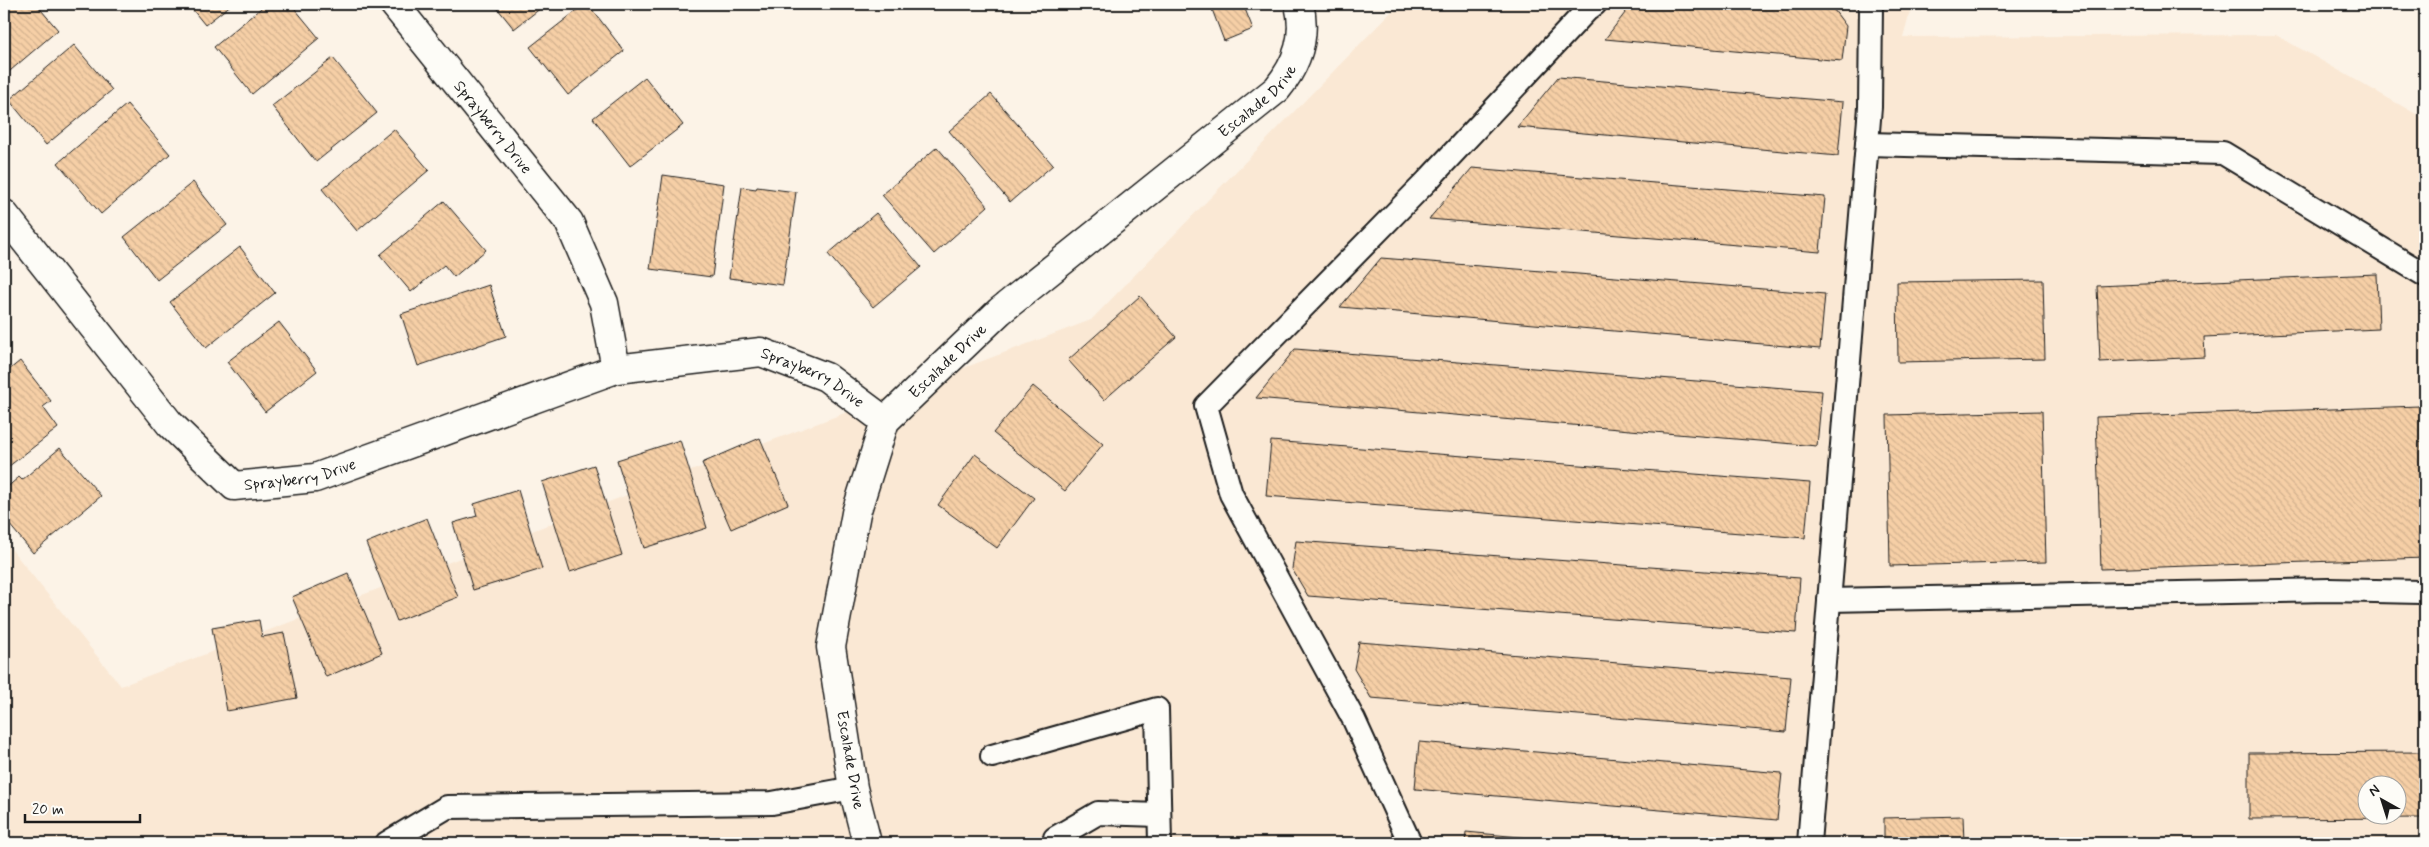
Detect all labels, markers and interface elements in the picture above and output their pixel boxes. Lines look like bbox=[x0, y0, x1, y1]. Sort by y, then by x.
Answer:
street label: Escalade Drive bbox=[1214, 60, 1302, 143]
street label: Sprayberry Drive bbox=[449, 76, 537, 178]
street label: Escalade Drive bbox=[904, 318, 991, 403]
street label: Sprayberry Drive bbox=[758, 342, 869, 412]
street label: Sprayberry Drive bbox=[243, 453, 359, 495]
street label: Escalade Drive bbox=[831, 709, 869, 812]
north arrow bbox=[2356, 774, 2406, 824]
text: N bbox=[2365, 781, 2384, 801]
scale bar bbox=[25, 792, 140, 824]
text: 20 m bbox=[32, 800, 64, 820]

